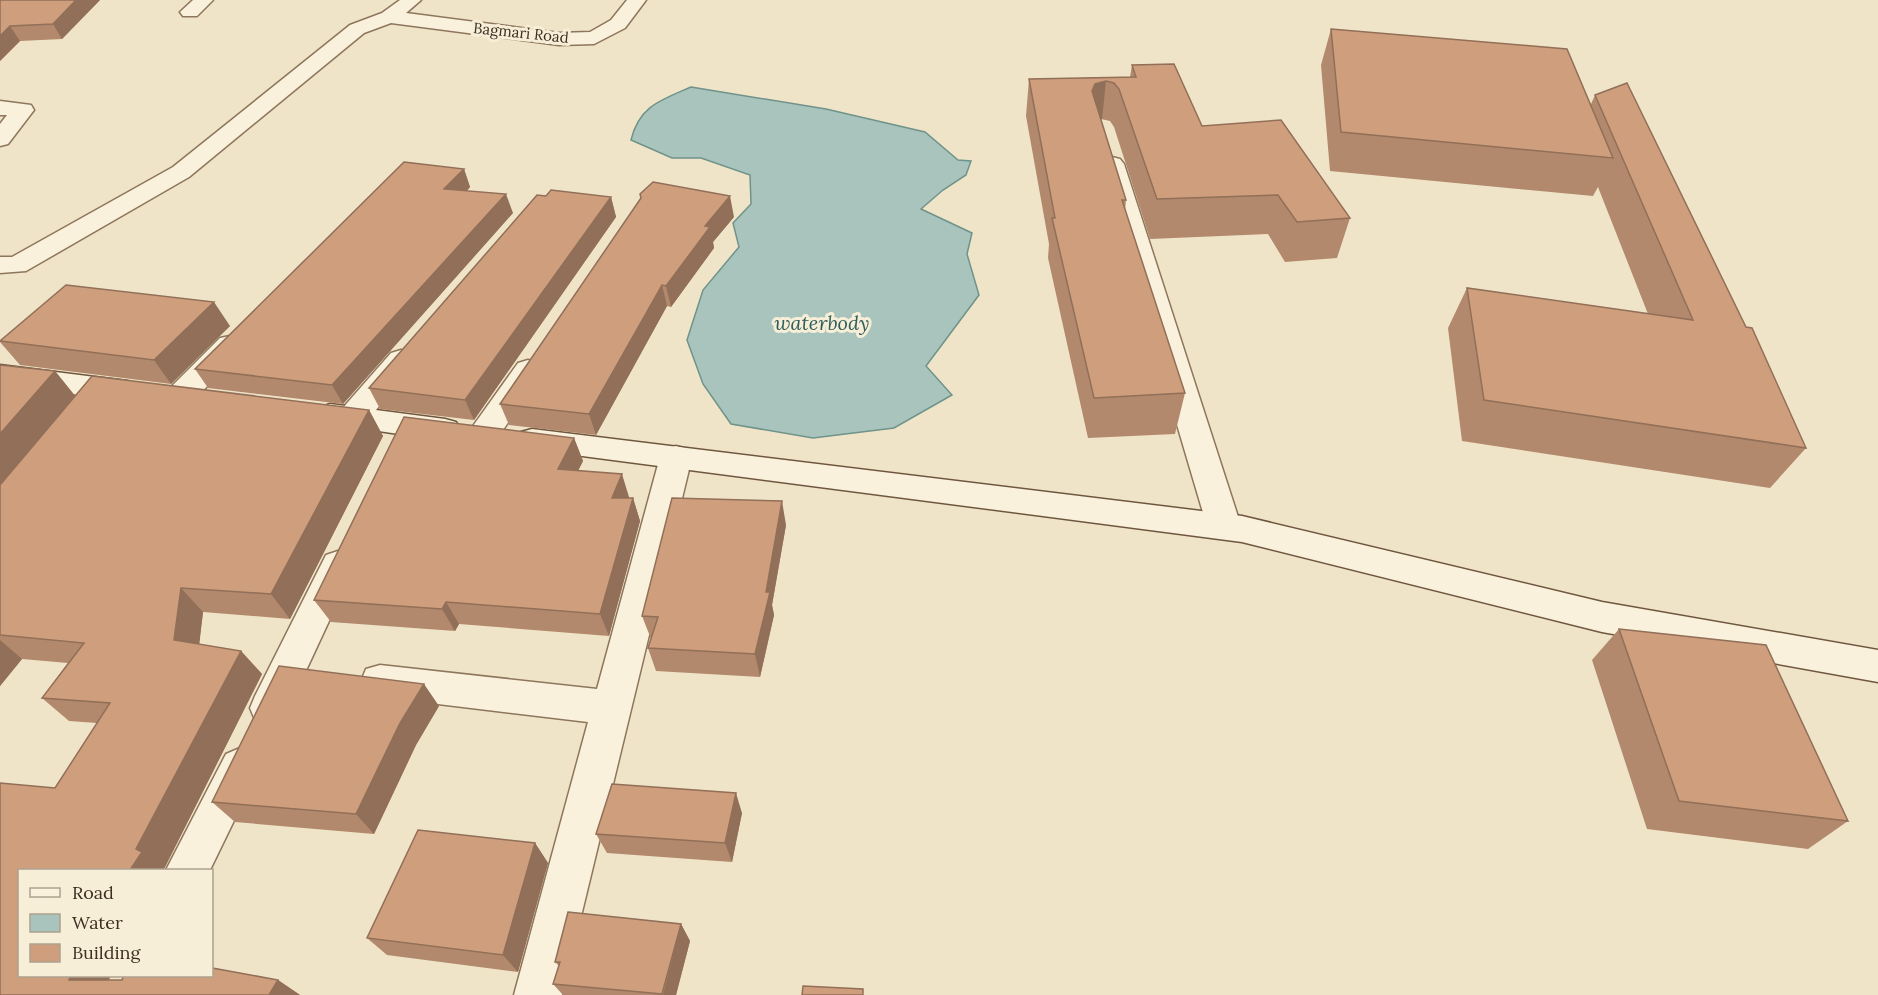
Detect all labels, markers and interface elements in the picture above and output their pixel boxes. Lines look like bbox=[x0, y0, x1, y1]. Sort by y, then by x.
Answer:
street label: Bagmari Road bbox=[472, 18, 570, 47]
water label: waterbody bbox=[775, 310, 869, 335]
legend bbox=[18, 869, 213, 977]
text: Road bbox=[72, 881, 114, 904]
text: Water bbox=[72, 911, 123, 934]
text: Building bbox=[72, 941, 142, 964]

